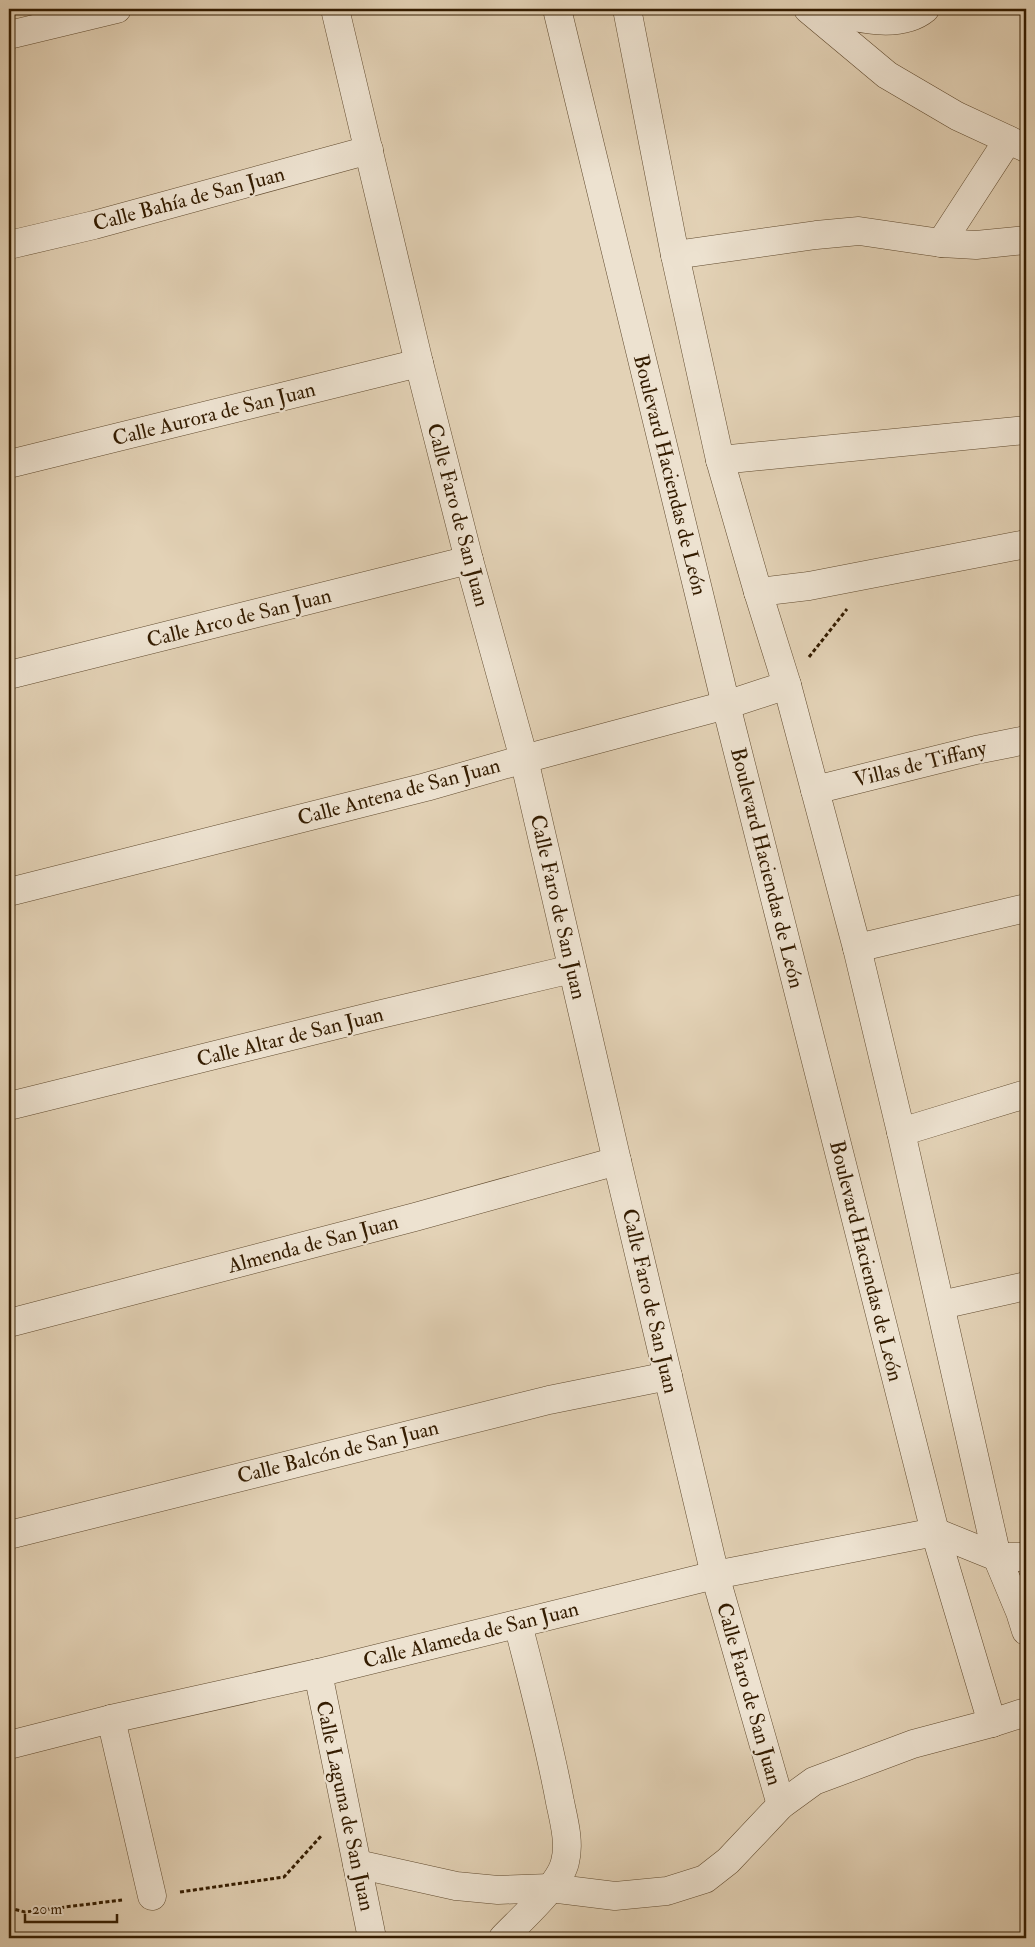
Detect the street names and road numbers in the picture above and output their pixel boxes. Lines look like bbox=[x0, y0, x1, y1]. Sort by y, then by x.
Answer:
street label: Calle Bahía de San Juan bbox=[90, 160, 288, 238]
street label: Boulevard Haciendas de León bbox=[627, 352, 713, 598]
street label: Calle Aurora de San Juan bbox=[110, 376, 318, 452]
street label: Calle Faro de San Juan bbox=[421, 420, 496, 610]
street label: Calle Arco de San Juan bbox=[144, 582, 334, 654]
street label: Villas de Tiffany bbox=[851, 734, 990, 794]
street label: Boulevard Haciendas de León bbox=[724, 745, 810, 991]
street label: Calle Antena de San Juan bbox=[295, 752, 504, 832]
street label: Calle Faro de San Juan bbox=[524, 812, 592, 1002]
street label: Calle Altar de San Juan bbox=[194, 1001, 386, 1073]
street label: Boulevard Haciendas de León bbox=[823, 1138, 909, 1384]
street label: Calle Faro de San Juan bbox=[616, 1206, 684, 1396]
street label: Almenda de San Juan bbox=[224, 1208, 401, 1280]
street label: Calle Balcón de San Juan bbox=[234, 1414, 442, 1490]
street label: Calle Alameda de San Juan bbox=[360, 1595, 582, 1675]
street label: Calle Faro de San Juan bbox=[710, 1600, 788, 1789]
street label: Calle Laguna de San Juan bbox=[310, 1698, 381, 1914]

